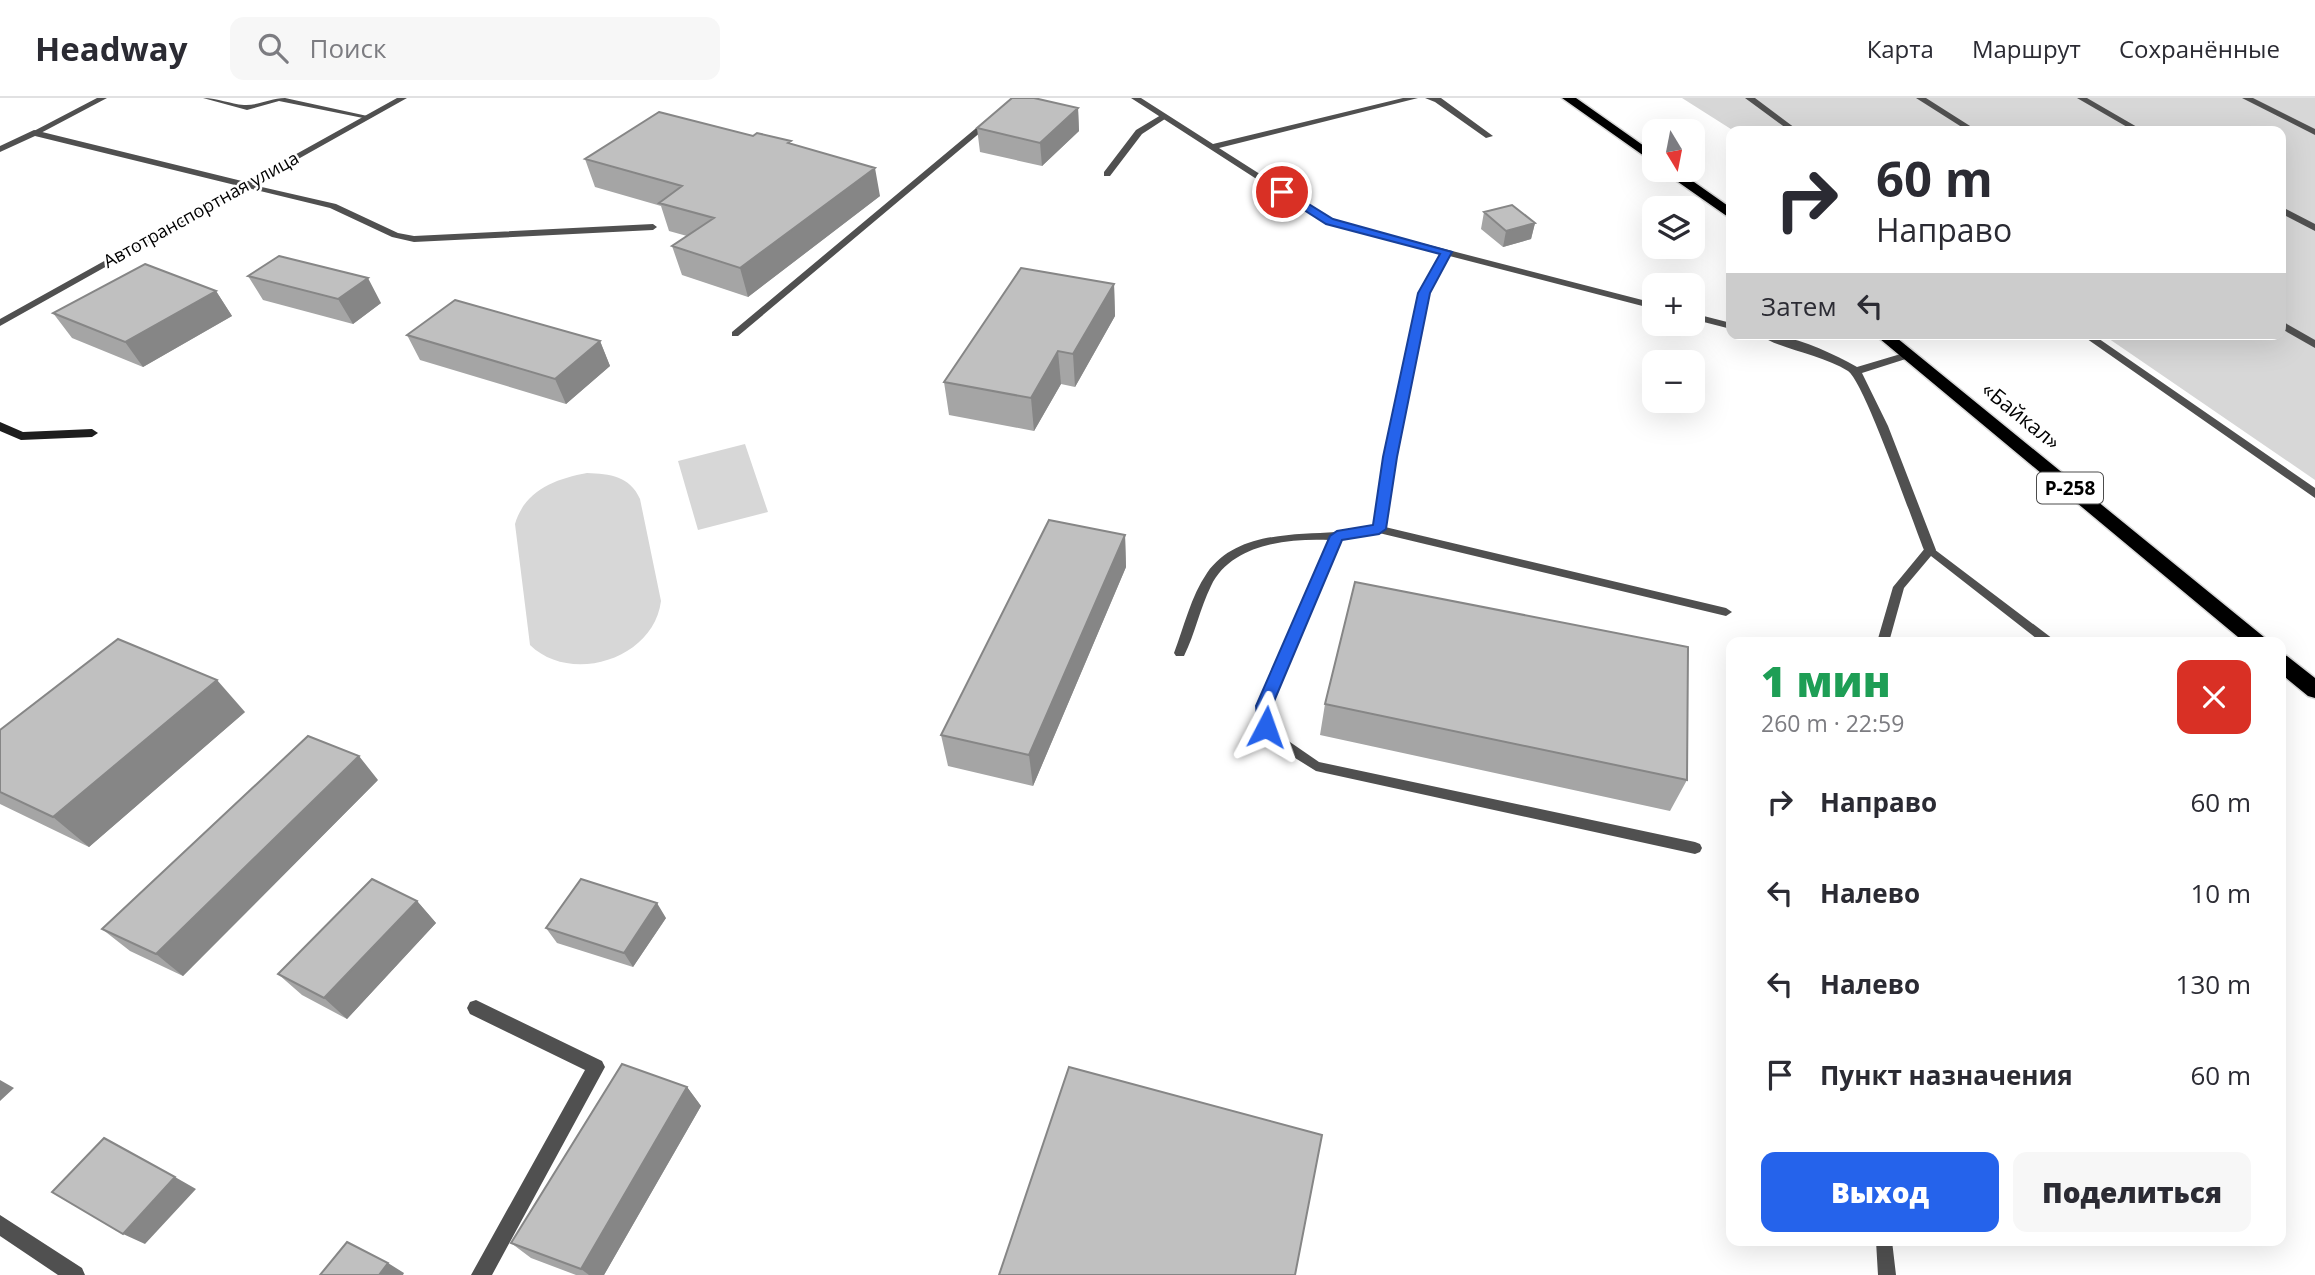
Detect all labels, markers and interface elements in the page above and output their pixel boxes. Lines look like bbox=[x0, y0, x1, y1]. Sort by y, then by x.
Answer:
search box bbox=[230, 17, 720, 80]
text: Headway bbox=[35, 26, 188, 71]
icon: search bbox=[254, 29, 292, 67]
text: Поиск bbox=[310, 30, 387, 66]
text: Карта bbox=[1867, 32, 1934, 65]
text: Маршрут bbox=[1972, 32, 2081, 65]
text: Сохранённые bbox=[2119, 32, 2280, 65]
north arrow bbox=[1642, 119, 1704, 182]
map controls bbox=[1642, 119, 1705, 413]
street label: Автотранспортная улица bbox=[98, 145, 303, 273]
text: 60 m bbox=[1876, 145, 1993, 211]
icon: right bbox=[1761, 154, 1852, 245]
pin bbox=[1252, 162, 1312, 222]
icon: arrive bbox=[1263, 173, 1301, 211]
button: layers bbox=[1642, 196, 1705, 259]
text: Направо bbox=[1876, 208, 2012, 251]
button: + bbox=[1642, 273, 1705, 336]
icon: left bbox=[1851, 287, 1889, 325]
text: Затем bbox=[1761, 288, 1837, 324]
button: − bbox=[1642, 350, 1705, 413]
street label: «Байкал» bbox=[1977, 375, 2067, 455]
road number: Р-258 bbox=[2037, 472, 2103, 504]
text: 1 мин bbox=[1761, 652, 1891, 709]
button: close bbox=[2177, 660, 2251, 734]
position arrow bbox=[1229, 690, 1303, 764]
text: 260 m · 22:59 bbox=[1761, 707, 1904, 739]
icon: right bbox=[1761, 783, 1799, 821]
text: Направо bbox=[1820, 784, 1937, 820]
text: 60 m bbox=[2190, 784, 2251, 820]
icon: left bbox=[1761, 874, 1799, 912]
text: Налево bbox=[1820, 875, 1920, 911]
text: 10 m bbox=[2190, 875, 2251, 911]
icon: left bbox=[1761, 965, 1799, 1003]
text: Налево bbox=[1820, 966, 1920, 1002]
text: 130 m bbox=[2176, 966, 2251, 1002]
icon: arrive bbox=[1761, 1056, 1799, 1094]
text: Пункт назначения bbox=[1820, 1057, 2073, 1093]
text: 60 m bbox=[2190, 1057, 2251, 1093]
button: Выход bbox=[1761, 1152, 1999, 1232]
button: Поделиться bbox=[2013, 1152, 2251, 1232]

